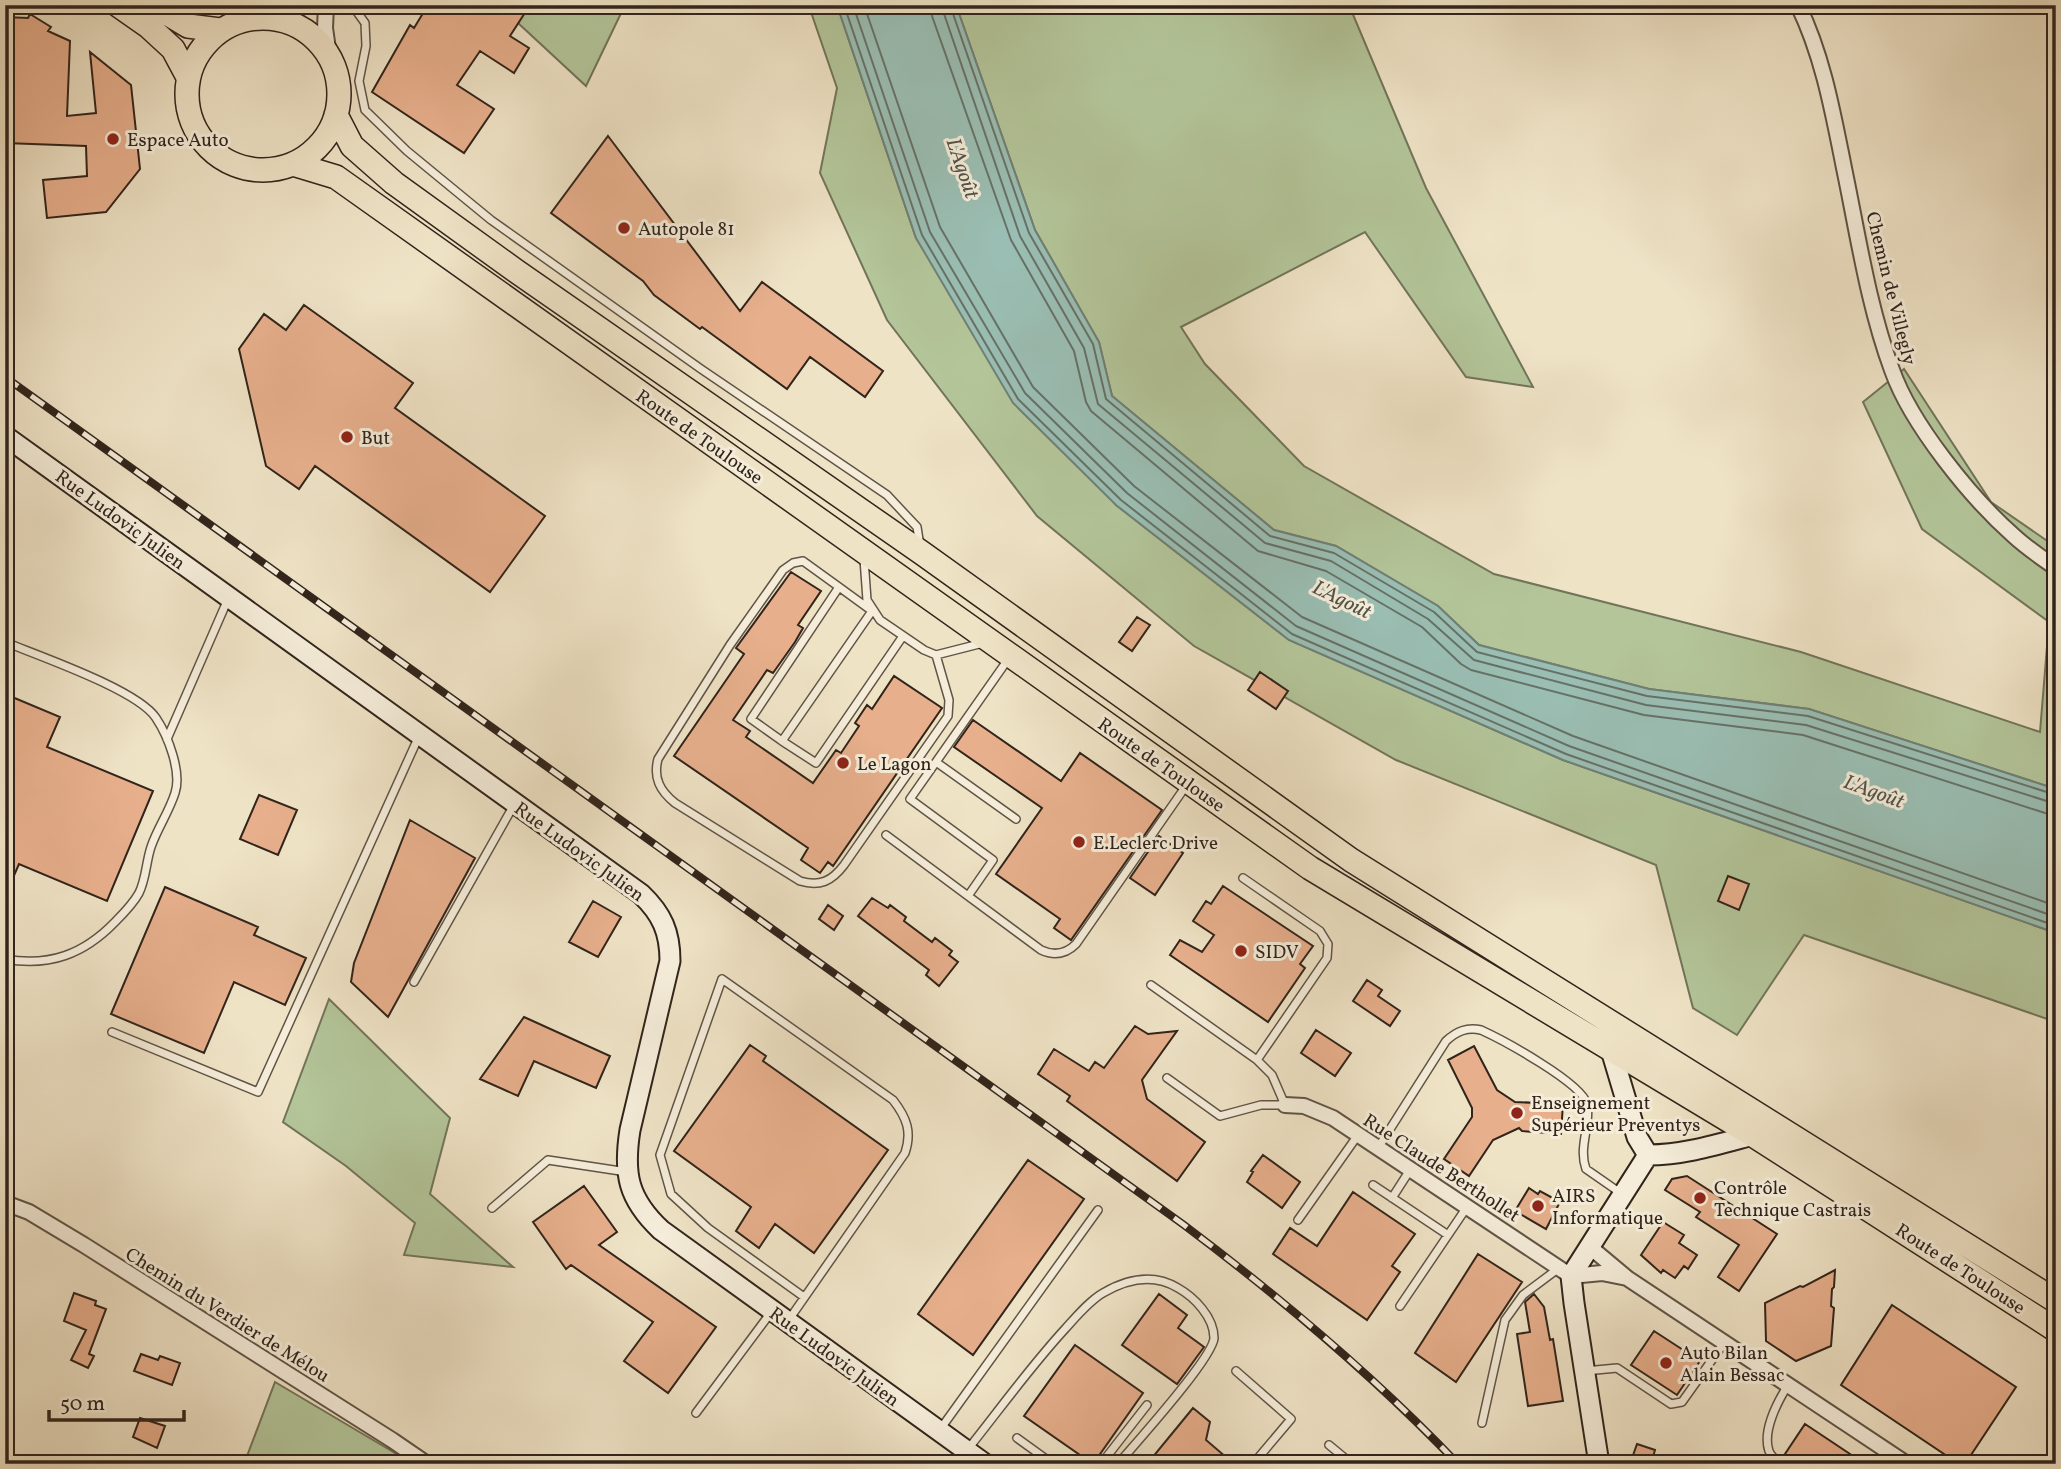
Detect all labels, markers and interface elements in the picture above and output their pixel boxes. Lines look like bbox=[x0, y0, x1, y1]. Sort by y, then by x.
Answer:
place label: Espace Auto bbox=[127, 128, 229, 154]
marker: Espace Auto bbox=[105, 131, 121, 147]
water label: L'Agoût bbox=[938, 134, 986, 204]
street label: Chemin de Villegly bbox=[1858, 209, 1922, 368]
place label: Autopole 81 bbox=[638, 217, 735, 243]
marker: Autopole 81 bbox=[616, 220, 632, 236]
street label: Route de Toulouse bbox=[630, 384, 768, 491]
place label: But bbox=[361, 426, 391, 452]
marker: But bbox=[339, 429, 355, 445]
street label: Rue Ludovic Julien bbox=[49, 464, 190, 577]
water label: L'Agoût bbox=[1307, 574, 1377, 628]
street label: Route de Toulouse bbox=[1092, 712, 1230, 819]
place label: Le Lagon bbox=[857, 752, 932, 778]
marker: Le Lagon bbox=[835, 755, 851, 771]
water label: L'Agoût bbox=[1839, 768, 1909, 817]
street label: Rue Ludovic Julien bbox=[508, 796, 649, 909]
place label: E.Leclerc Drive bbox=[1093, 831, 1218, 857]
marker: E.Leclerc Drive bbox=[1071, 834, 1087, 850]
place label: SIDV bbox=[1255, 940, 1299, 966]
marker: SIDV bbox=[1233, 943, 1249, 959]
place label: Enseignement Supérieur Preventys bbox=[1531, 1091, 1700, 1139]
marker: Enseignement Supérieur Preventys bbox=[1509, 1105, 1525, 1121]
street label: Rue Claude Berthollet bbox=[1357, 1108, 1525, 1229]
place label: Contrôle Technique Castrais bbox=[1714, 1176, 1871, 1224]
place label: AIRS Informatique bbox=[1552, 1184, 1663, 1232]
marker: Contrôle Technique Castrais bbox=[1692, 1190, 1708, 1206]
marker: AIRS Informatique bbox=[1530, 1198, 1546, 1214]
street label: Route de Toulouse bbox=[1890, 1218, 2030, 1321]
street label: Chemin du Verdier de Mélou bbox=[120, 1242, 334, 1389]
street label: Rue Ludovic Julien bbox=[763, 1301, 904, 1414]
place label: Auto Bilan Alain Bessac bbox=[1680, 1341, 1784, 1389]
marker: Auto Bilan Alain Bessac bbox=[1658, 1355, 1674, 1371]
scale bar bbox=[49, 1378, 184, 1422]
text: 50 m bbox=[60, 1390, 105, 1419]

